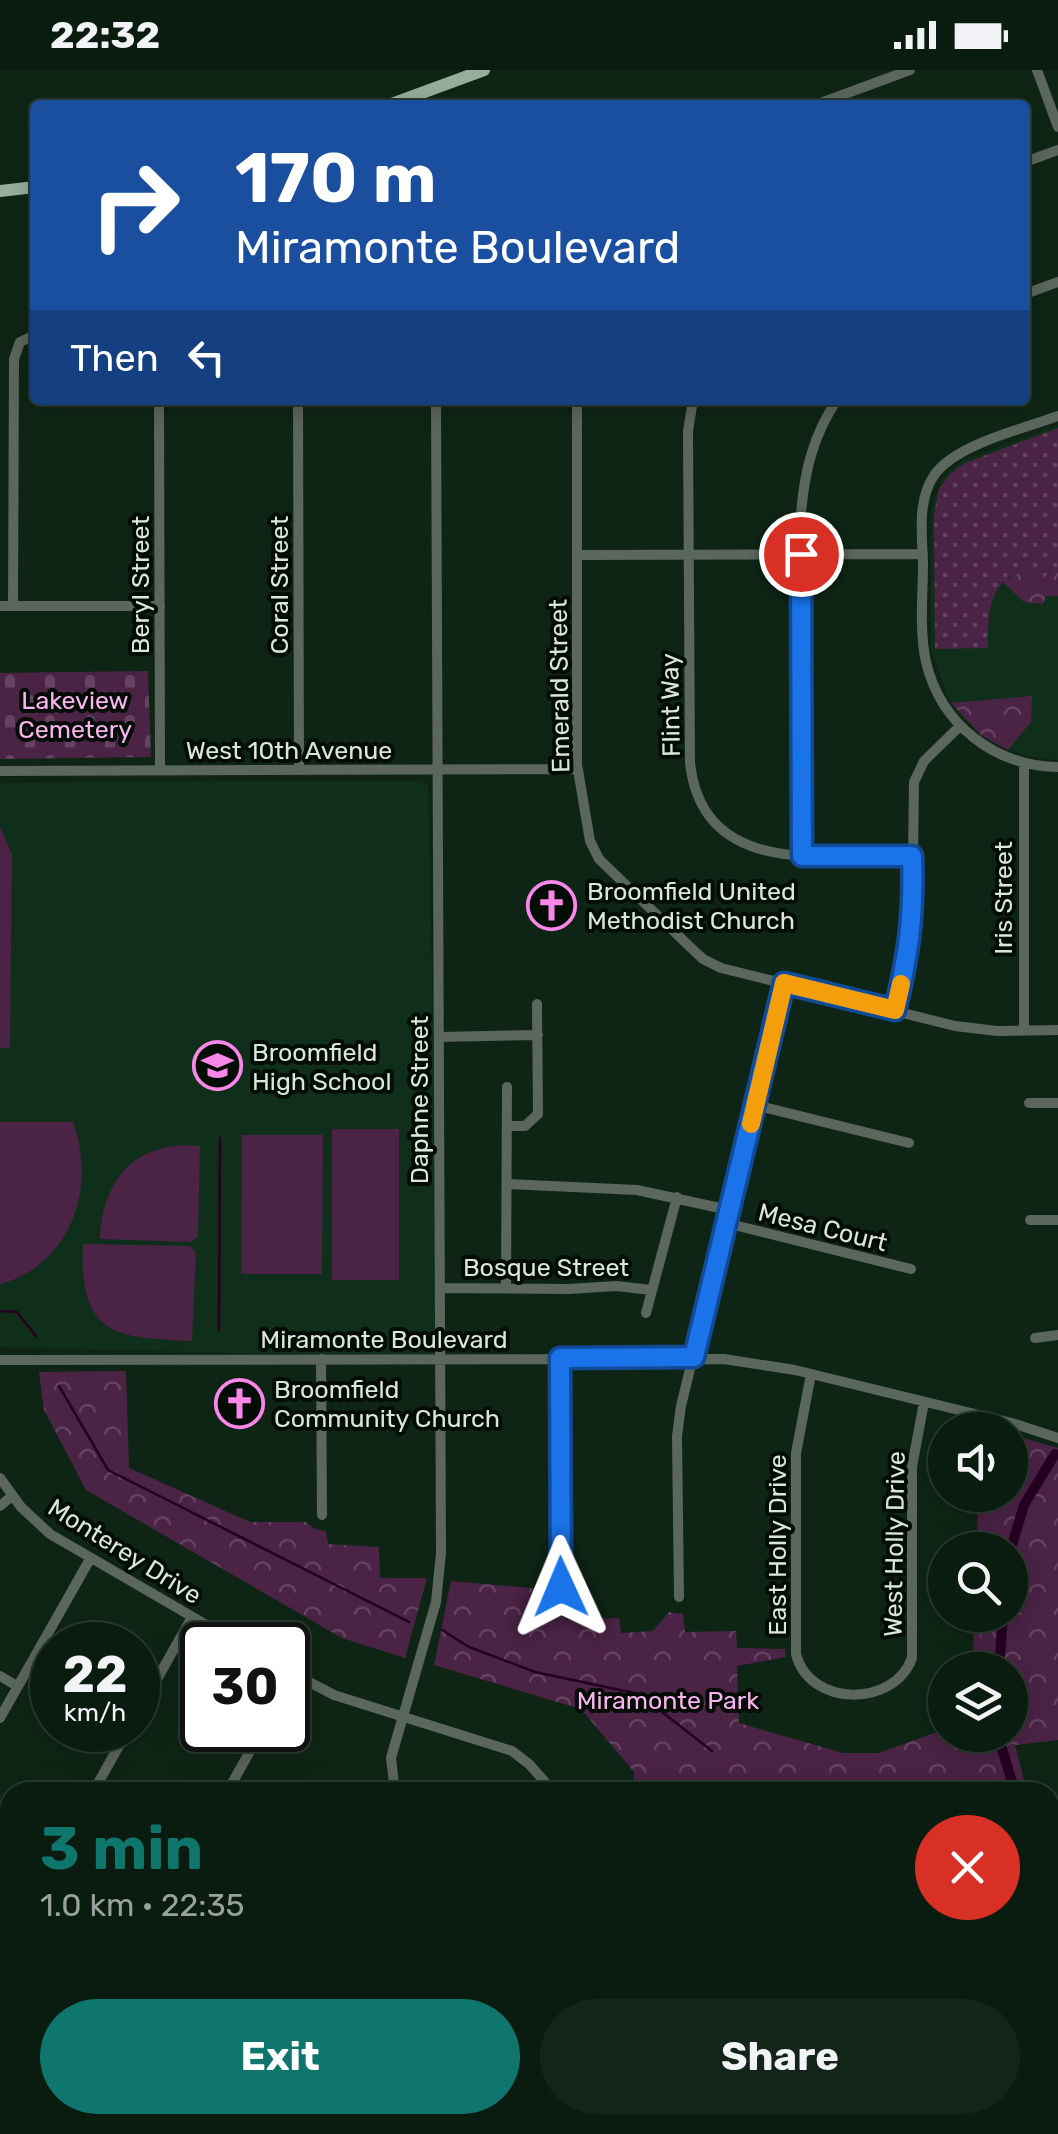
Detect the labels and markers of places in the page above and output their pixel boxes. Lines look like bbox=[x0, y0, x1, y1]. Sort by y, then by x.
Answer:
pin bbox=[759, 512, 844, 597]
place label: Broomfield United Methodist Church bbox=[587, 877, 796, 935]
church icon: Broomfield United Methodist Church bbox=[526, 879, 578, 931]
place label: Broomfield High School bbox=[252, 1038, 392, 1096]
school or university icon: Broomfield High School bbox=[191, 1040, 243, 1092]
place label: Broomfield Community Church bbox=[274, 1375, 500, 1433]
church icon: Broomfield Community Church bbox=[213, 1377, 265, 1429]

